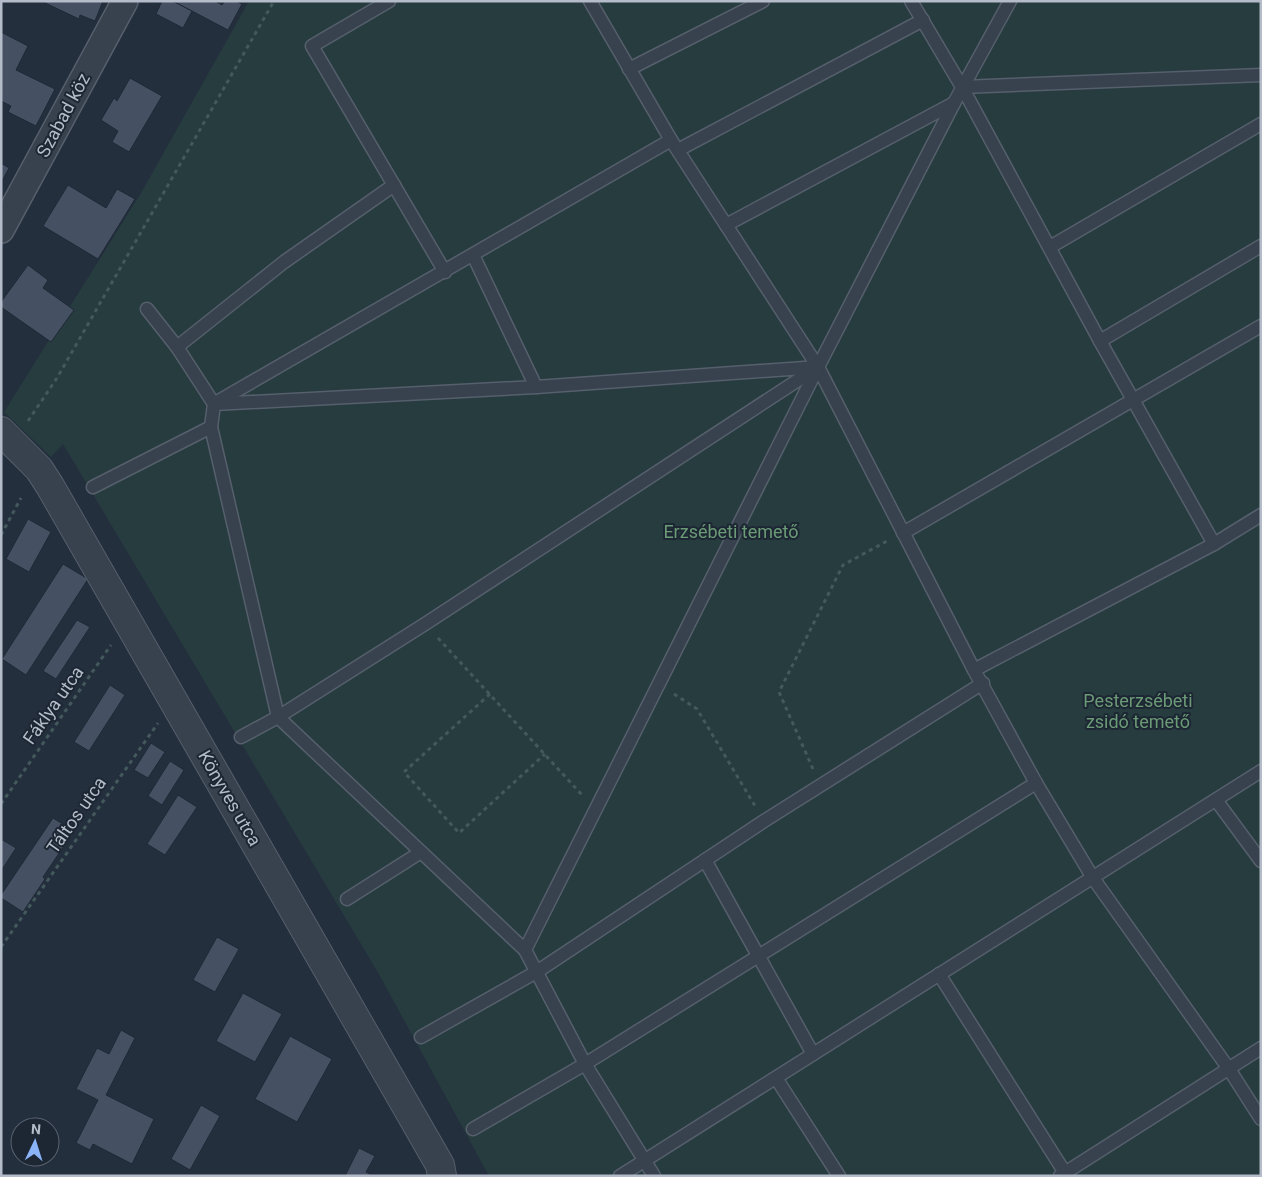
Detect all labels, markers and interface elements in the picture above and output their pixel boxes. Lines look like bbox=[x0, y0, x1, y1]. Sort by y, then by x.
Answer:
street label: Szabad köz bbox=[32, 69, 94, 161]
park label: Erzsébeti temető bbox=[663, 521, 799, 542]
street label: Fáklya utca bbox=[18, 662, 88, 748]
park label: Pesterzsébeti zsidó temető bbox=[1083, 690, 1193, 732]
street label: Könyves utca bbox=[194, 747, 266, 849]
street label: Táltos utca bbox=[42, 773, 110, 857]
north arrow bbox=[10, 1117, 60, 1167]
text: N bbox=[30, 1121, 41, 1137]

